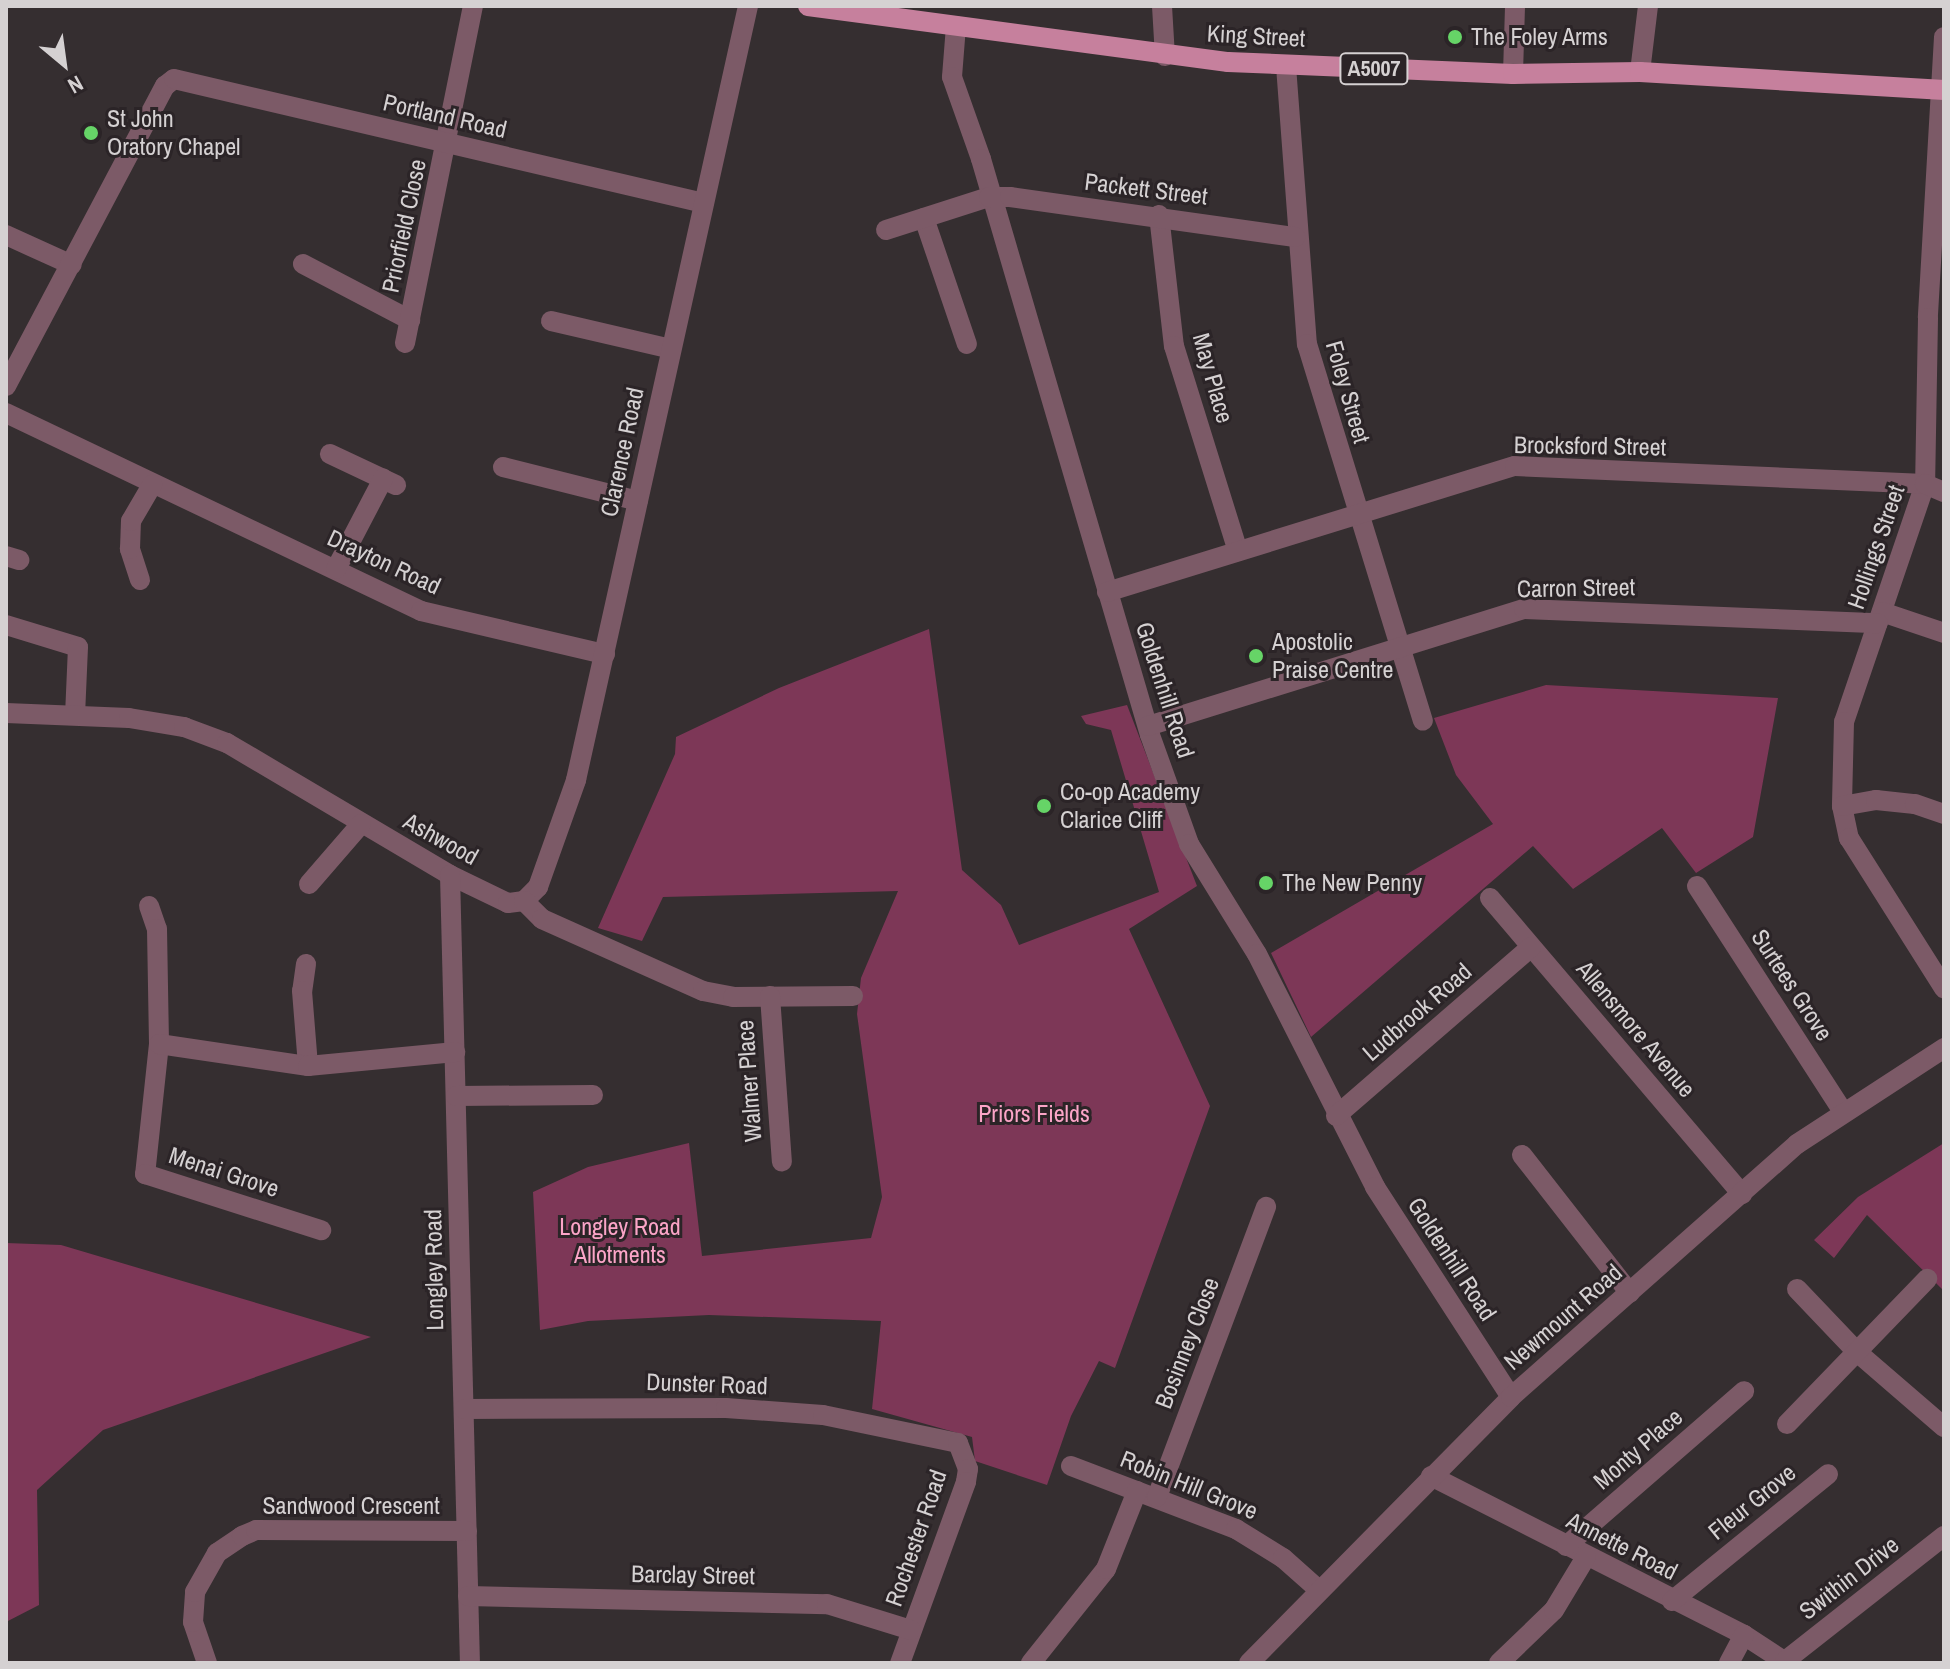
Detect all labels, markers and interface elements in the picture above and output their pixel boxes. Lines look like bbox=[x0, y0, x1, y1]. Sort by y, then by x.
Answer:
street label: King Street bbox=[1206, 19, 1306, 53]
place label: The Foley Arms bbox=[1471, 23, 1609, 51]
north arrow bbox=[24, 24, 104, 104]
marker: The Foley Arms bbox=[1446, 28, 1464, 46]
road number: A5007 bbox=[1338, 51, 1410, 87]
text: N bbox=[63, 69, 89, 101]
street label: Portland Road bbox=[380, 88, 510, 144]
place label: St John Oratory Chapel bbox=[107, 105, 240, 161]
marker: St John Oratory Chapel bbox=[82, 124, 100, 142]
street label: Priorfield Close bbox=[376, 157, 432, 295]
street label: Packett Street bbox=[1083, 167, 1209, 211]
street label: May Place bbox=[1186, 330, 1240, 426]
street label: Foley Street bbox=[1320, 337, 1376, 447]
street label: Clarence Road bbox=[594, 385, 650, 519]
street label: Brocksford Street bbox=[1514, 430, 1666, 462]
street label: Hollings Street bbox=[1841, 481, 1911, 613]
street label: Drayton Road bbox=[323, 523, 445, 601]
street label: Carron Street bbox=[1517, 573, 1635, 603]
street label: Goldenhill Road bbox=[1130, 618, 1200, 762]
place label: Apostolic Praise Centre bbox=[1272, 628, 1393, 684]
marker: Apostolic Praise Centre bbox=[1247, 647, 1265, 665]
place label: Co-op Academy Clarice Cliff bbox=[1060, 778, 1201, 834]
marker: Co-op Academy Clarice Cliff bbox=[1035, 797, 1053, 815]
street label: Ashwood bbox=[399, 807, 483, 871]
place label: The New Penny bbox=[1282, 869, 1422, 897]
marker: The New Penny bbox=[1257, 874, 1275, 892]
street label: Surtees Grove bbox=[1745, 924, 1839, 1046]
street label: Allensmore Avenue bbox=[1570, 955, 1702, 1103]
street label: Ludbrook Road bbox=[1357, 957, 1477, 1067]
street label: Walmer Place bbox=[730, 1019, 768, 1143]
park label: Priors Fields bbox=[978, 1100, 1090, 1128]
street label: Menai Grove bbox=[165, 1141, 283, 1203]
street label: Goldenhill Road bbox=[1401, 1192, 1503, 1326]
street label: Longley Road bbox=[419, 1209, 449, 1331]
park label: Longley Road Allotments bbox=[559, 1213, 681, 1269]
street label: Newmount Road bbox=[1498, 1258, 1628, 1376]
street label: Bosinney Close bbox=[1149, 1274, 1225, 1412]
street label: Dunster Road bbox=[646, 1367, 768, 1401]
street label: Monty Place bbox=[1588, 1403, 1688, 1495]
street label: Robin Hill Grove bbox=[1116, 1444, 1262, 1526]
street label: Fleur Grove bbox=[1703, 1458, 1801, 1546]
street label: Rochester Road bbox=[879, 1466, 953, 1610]
street label: Sandwood Crescent bbox=[262, 1492, 440, 1520]
street label: Annette Road bbox=[1562, 1506, 1682, 1586]
street label: Swithin Drive bbox=[1794, 1530, 1904, 1626]
street label: Barclay Street bbox=[631, 1560, 755, 1590]

